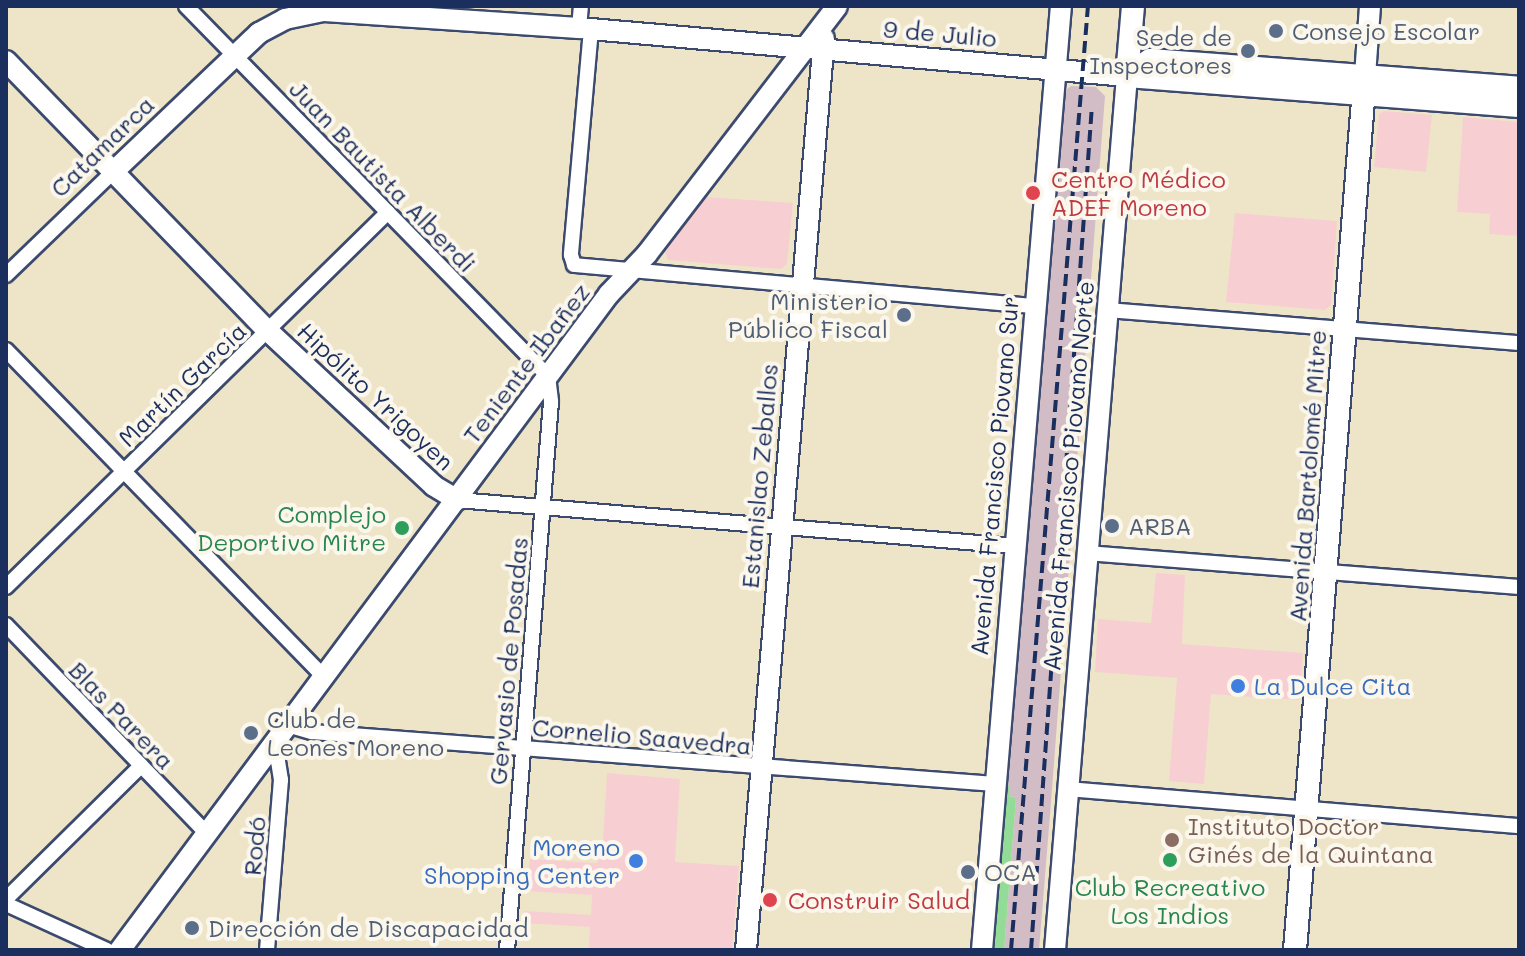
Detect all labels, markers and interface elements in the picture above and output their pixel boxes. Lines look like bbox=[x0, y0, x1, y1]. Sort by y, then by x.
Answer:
street label: 9 de Julio bbox=[882, 14, 998, 52]
place label: Consejo Escolar bbox=[1292, 17, 1480, 45]
marker: Consejo Escolar bbox=[1267, 22, 1285, 40]
place label: Sede de Inspectores bbox=[1089, 23, 1232, 79]
marker: Sede de Inspectores bbox=[1239, 42, 1257, 60]
street label: Juan Bautista Alberdi bbox=[284, 74, 482, 278]
street label: Catamarca bbox=[44, 90, 160, 202]
place label: Centro Médico ADEF Moreno bbox=[1051, 165, 1226, 221]
marker: Centro Médico ADEF Moreno bbox=[1022, 182, 1044, 204]
street label: Teniente Ibañez bbox=[457, 278, 595, 448]
street label: Avenida Francisco Piovano Norte bbox=[1037, 280, 1099, 672]
place label: Ministerio Público Fiscal bbox=[728, 287, 888, 343]
street label: Avenida Francisco Piovano Sur bbox=[964, 295, 1024, 657]
marker: Ministerio Público Fiscal bbox=[895, 306, 913, 324]
street label: Martín García bbox=[112, 316, 252, 452]
street label: Hipólito Yrigoyen bbox=[292, 316, 460, 476]
street label: Avenida Bartolomé Mitre bbox=[1282, 329, 1332, 623]
street label: Estanislao Zeballos bbox=[735, 363, 783, 589]
place label: Complejo Deportivo Mitre bbox=[197, 500, 386, 556]
place label: ARBA bbox=[1128, 512, 1192, 540]
marker: ARBA bbox=[1103, 517, 1121, 535]
marker: Complejo Deportivo Mitre bbox=[393, 519, 411, 537]
street label: Gervasio de Posadas bbox=[483, 536, 533, 786]
street label: Blas Parera bbox=[63, 655, 181, 775]
place label: La Dulce Cita bbox=[1254, 672, 1412, 700]
marker: La Dulce Cita bbox=[1229, 677, 1247, 695]
place label: Club de Leones Moreno bbox=[267, 705, 444, 761]
street label: Cornelio Saavedra bbox=[531, 712, 753, 760]
marker: Club de Leones Moreno bbox=[242, 724, 260, 742]
place label: Instituto Doctor Ginés de la Quintana bbox=[1188, 812, 1434, 868]
street label: Rodó bbox=[237, 815, 271, 877]
marker: Instituto Doctor Ginés de la Quintana bbox=[1163, 831, 1181, 849]
place label: Moreno Shopping Center bbox=[424, 833, 620, 889]
marker: Club Recreativo Los Indios bbox=[1161, 851, 1179, 869]
marker: Moreno Shopping Center bbox=[627, 852, 645, 870]
place label: OCA bbox=[984, 858, 1037, 886]
marker: OCA bbox=[959, 863, 977, 881]
place label: Club Recreativo Los Indios bbox=[1075, 873, 1265, 929]
place label: Construir Salud bbox=[788, 886, 970, 914]
marker: Construir Salud bbox=[759, 889, 781, 911]
place label: Dirección de Discapacidad bbox=[208, 914, 528, 942]
marker: Dirección de Discapacidad bbox=[183, 919, 201, 937]

